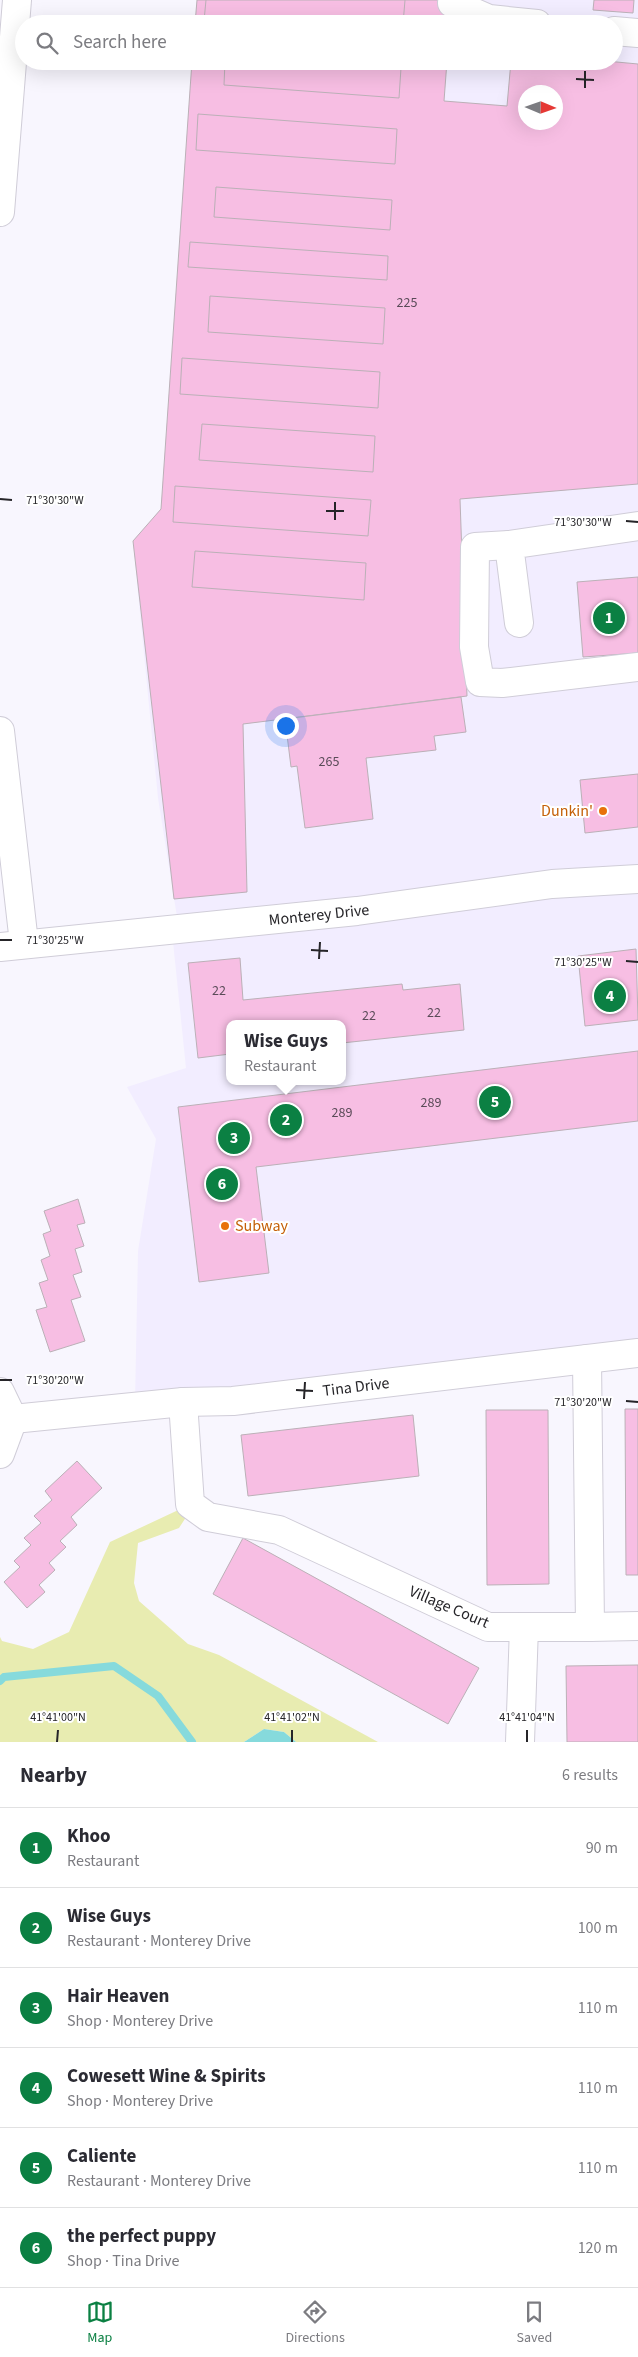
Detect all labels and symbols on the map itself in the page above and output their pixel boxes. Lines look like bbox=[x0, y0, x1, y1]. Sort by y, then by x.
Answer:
north arrow bbox=[518, 85, 563, 130]
house number: 225 bbox=[397, 293, 417, 313]
text: 71°30'30"W bbox=[26, 492, 84, 509]
text: 71°30'30"W bbox=[554, 514, 612, 531]
pin: 1 bbox=[593, 599, 625, 637]
your location bbox=[273, 713, 299, 739]
house number: 265 bbox=[319, 752, 339, 772]
place label: Dunkin' bbox=[541, 800, 593, 822]
marker: Dunkin' bbox=[597, 805, 609, 817]
street label: Monterey Drive bbox=[268, 899, 370, 931]
text: 71°30'25"W bbox=[26, 932, 84, 949]
text: 71°30'25"W bbox=[554, 954, 612, 971]
pin: 4 bbox=[594, 977, 626, 1015]
house number: 22 bbox=[212, 981, 226, 1001]
house number: 22 bbox=[427, 1003, 441, 1023]
house number: 22 bbox=[362, 1006, 376, 1026]
pin: 5 bbox=[479, 1083, 511, 1121]
house number: 289 bbox=[421, 1093, 441, 1113]
pin: 2 bbox=[270, 1101, 302, 1139]
house number: 289 bbox=[332, 1103, 352, 1123]
pin: 3 bbox=[218, 1119, 250, 1157]
pin: 6 bbox=[206, 1165, 238, 1203]
place label: Subway bbox=[235, 1215, 288, 1237]
marker: Subway bbox=[219, 1220, 231, 1232]
text: 71°30'20"W bbox=[26, 1372, 84, 1389]
street label: Tina Drive bbox=[321, 1372, 391, 1402]
text: 71°30'20"W bbox=[554, 1394, 612, 1411]
street label: Village Court bbox=[406, 1580, 493, 1634]
text: 41°41'00"N bbox=[30, 1709, 86, 1726]
text: 41°41'02"N bbox=[264, 1709, 320, 1726]
text: 41°41'04"N bbox=[499, 1709, 555, 1726]

